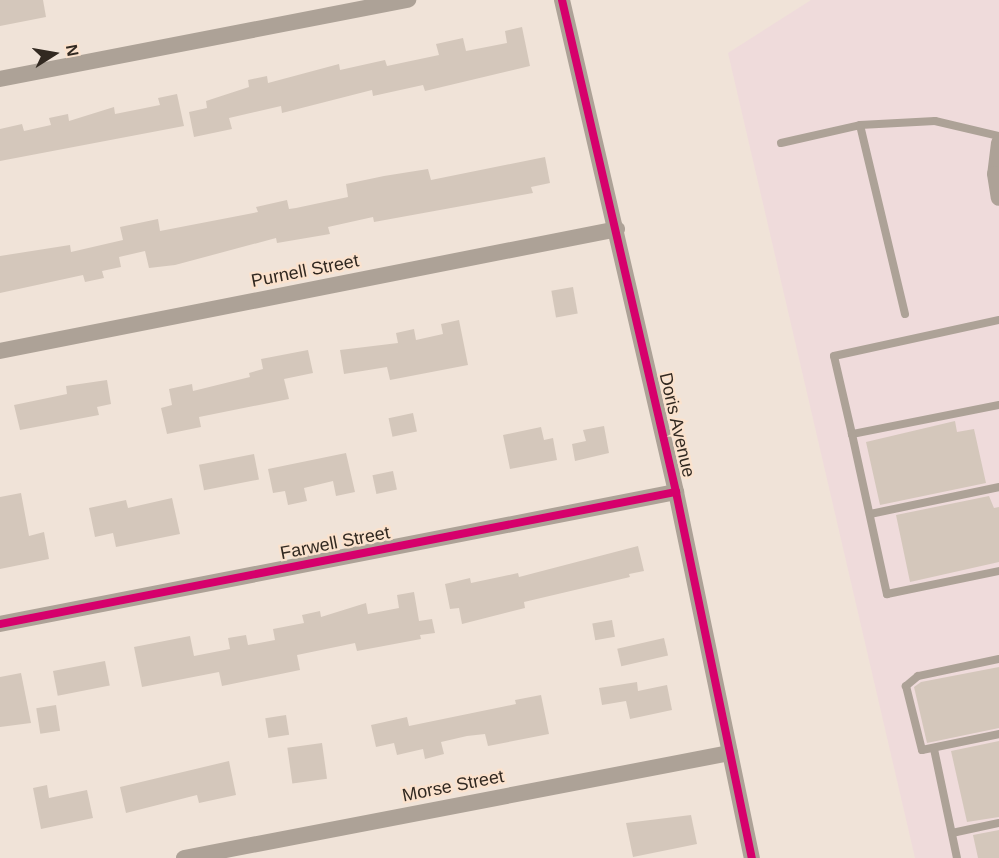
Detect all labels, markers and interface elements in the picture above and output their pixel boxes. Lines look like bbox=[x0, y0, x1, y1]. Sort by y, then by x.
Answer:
north arrow bbox=[24, 24, 84, 84]
text: N bbox=[63, 43, 82, 58]
street label: Purnell Street bbox=[249, 250, 361, 292]
street label: Doris Avenue bbox=[654, 370, 700, 480]
street label: Farwell Street bbox=[278, 522, 392, 564]
street label: Morse Street bbox=[400, 766, 506, 806]

